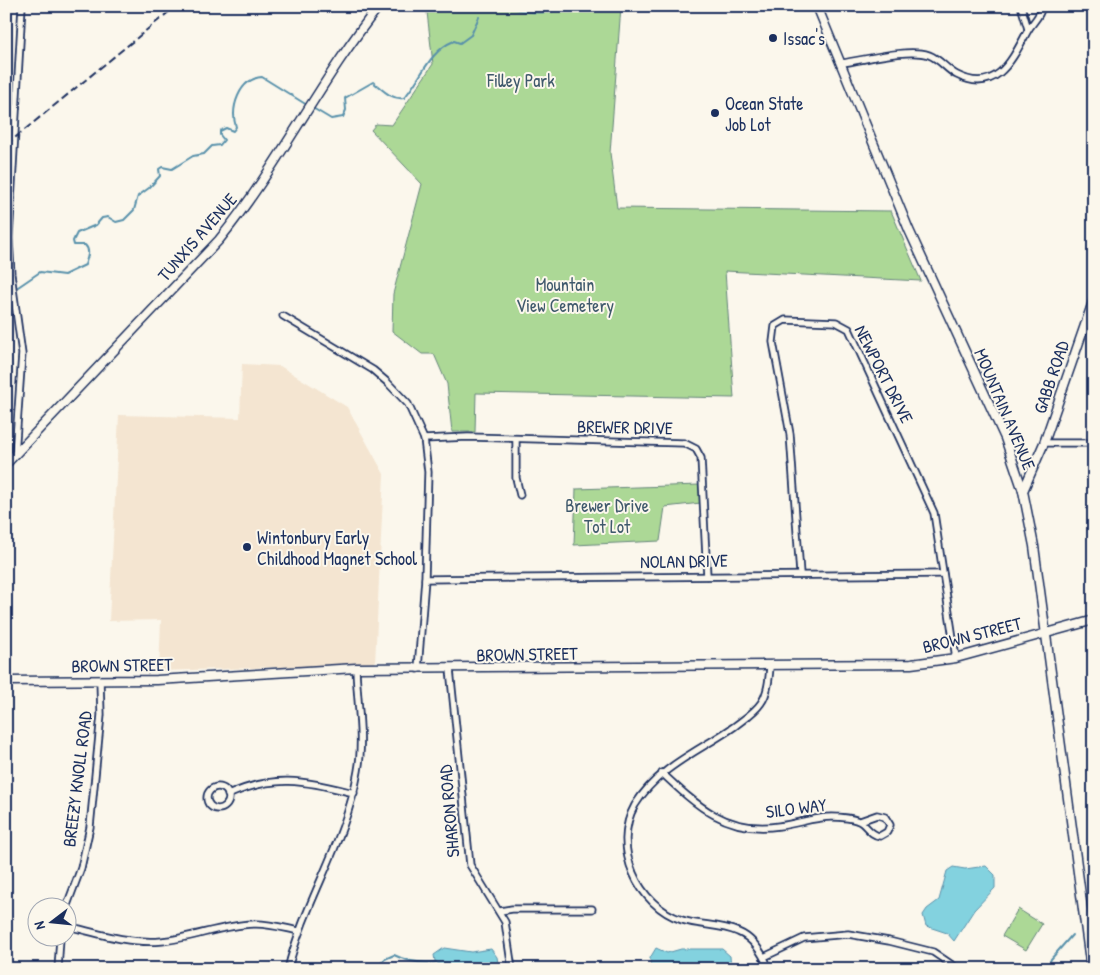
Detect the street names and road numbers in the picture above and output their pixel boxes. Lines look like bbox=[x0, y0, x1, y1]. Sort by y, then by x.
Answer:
street label: TUNXIS AVENUE bbox=[152, 187, 242, 287]
street label: NEWPORT DRIVE bbox=[849, 321, 919, 427]
street label: GABB ROAD bbox=[1027, 337, 1075, 417]
street label: MOUNTAIN AVENUE bbox=[968, 344, 1042, 474]
street label: BREWER DRIVE bbox=[577, 414, 673, 440]
street label: NOLAN DRIVE bbox=[640, 548, 728, 574]
street label: BROWN STREET bbox=[920, 610, 1025, 659]
street label: BROWN STREET bbox=[476, 641, 578, 667]
street label: BROWN STREET bbox=[71, 652, 173, 678]
street label: BREEZY KNOLL ROAD bbox=[56, 709, 98, 848]
street label: SHARON ROAD bbox=[432, 763, 466, 858]
street label: SILO WAY bbox=[764, 792, 828, 824]

